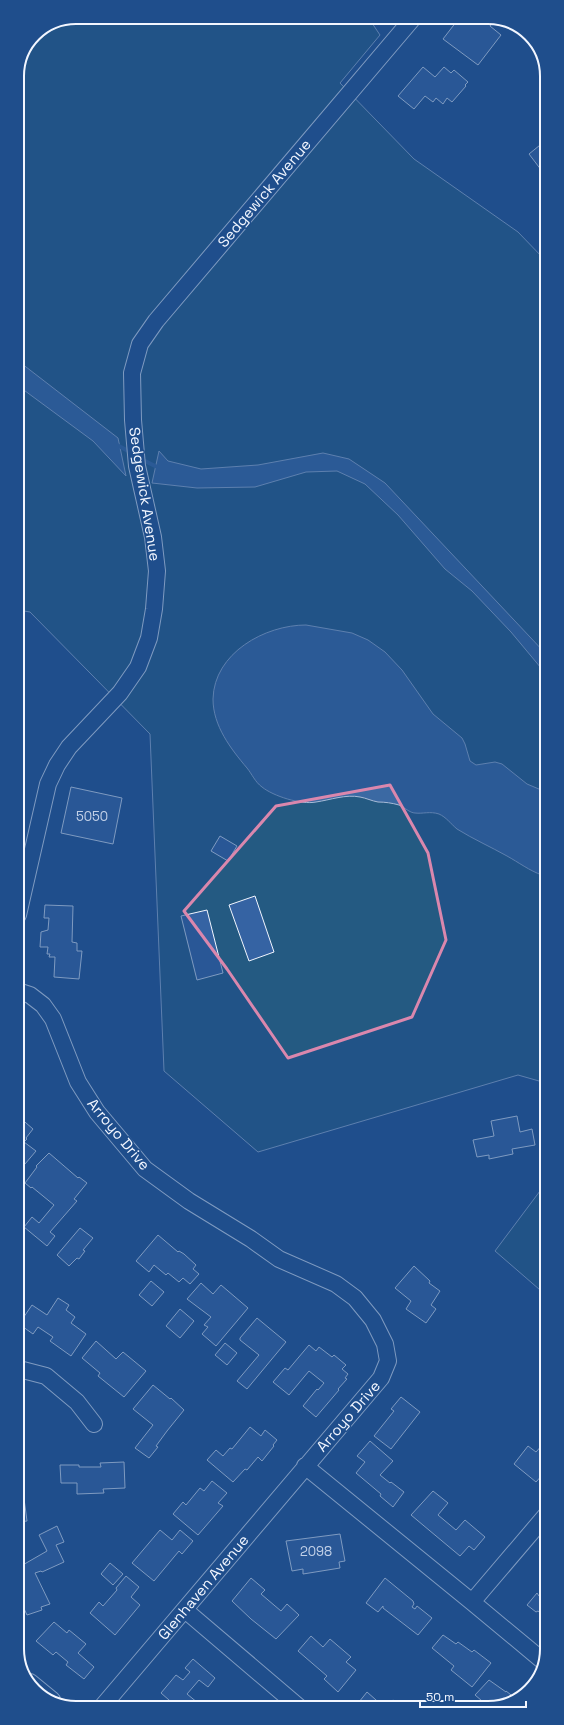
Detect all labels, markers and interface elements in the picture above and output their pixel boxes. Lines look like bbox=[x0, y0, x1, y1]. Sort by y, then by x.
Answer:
street label: Sedgewick Avenue bbox=[213, 135, 315, 251]
street label: Sedgewick Avenue bbox=[125, 426, 165, 562]
house number: 5050 bbox=[76, 808, 108, 825]
street label: Arroyo Drive bbox=[83, 1094, 155, 1174]
street label: Arroyo Drive bbox=[312, 1376, 384, 1455]
street label: Glenhaven Avenue bbox=[153, 1530, 253, 1643]
house number: 2098 bbox=[300, 1543, 332, 1560]
scale bar bbox=[420, 1683, 526, 1709]
text: 50 m bbox=[426, 1689, 454, 1705]

